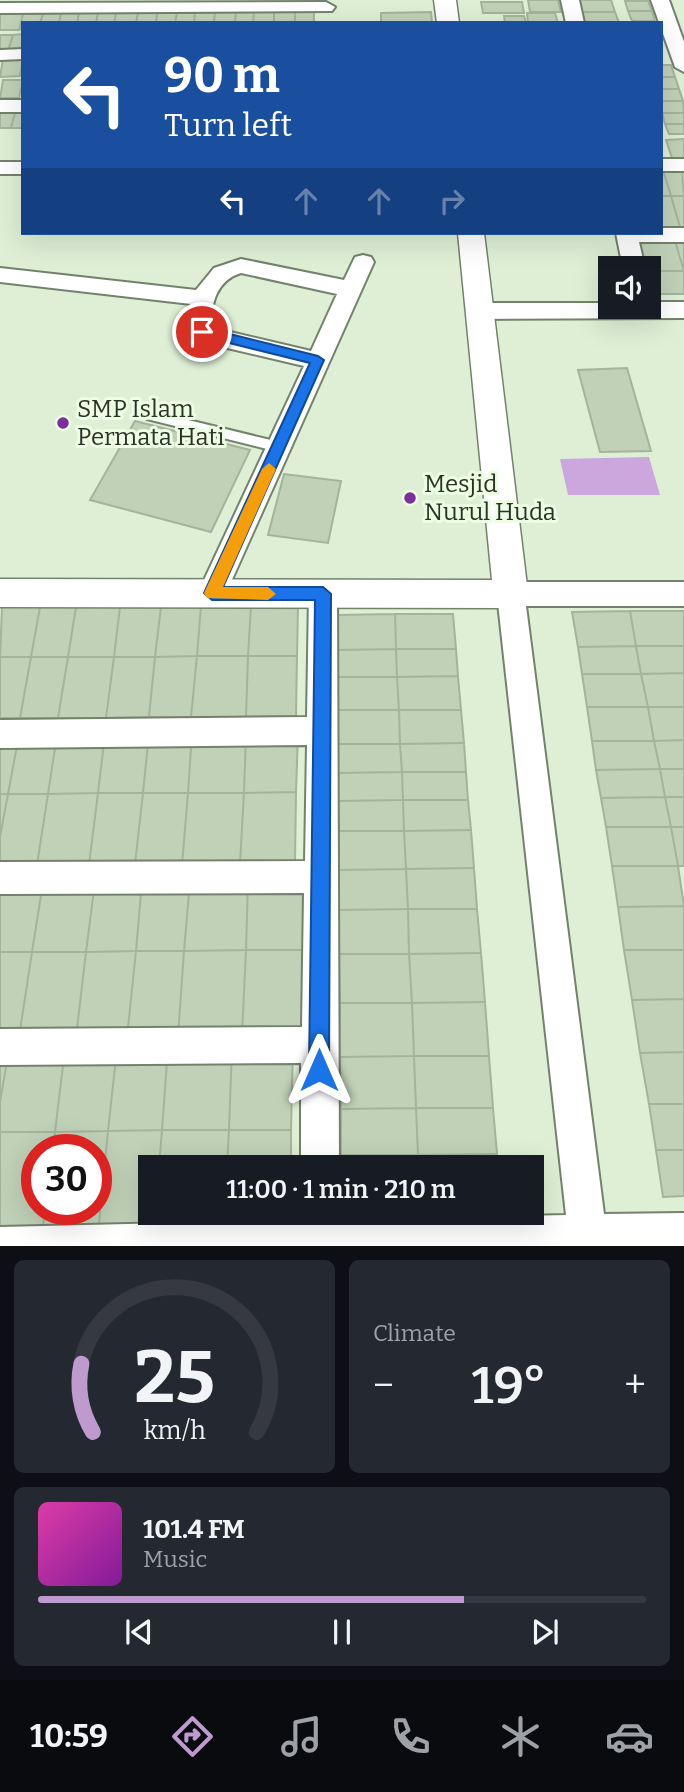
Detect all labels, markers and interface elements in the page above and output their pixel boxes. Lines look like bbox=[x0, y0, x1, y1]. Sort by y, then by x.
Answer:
text: 90 m bbox=[164, 46, 280, 105]
icon: left bbox=[49, 49, 140, 140]
text: Turn left bbox=[164, 106, 292, 144]
icon: left bbox=[214, 182, 252, 220]
icon: ahead bbox=[287, 182, 325, 220]
icon: ahead bbox=[360, 182, 398, 220]
icon: right bbox=[433, 182, 471, 220]
map controls bbox=[598, 256, 661, 319]
button: sound bbox=[598, 256, 661, 319]
pin bbox=[172, 302, 232, 362]
icon: arrive bbox=[183, 313, 221, 351]
place label: SMP Islam Permata Hati bbox=[77, 395, 224, 451]
marker: SMP Islam Permata Hati bbox=[55, 415, 71, 431]
place label: Mesjid Nurul Huda bbox=[424, 470, 556, 526]
marker: Mesjid Nurul Huda bbox=[402, 490, 418, 506]
position arrow bbox=[282, 1033, 356, 1107]
speed limit sign: 30 bbox=[21, 1134, 112, 1225]
text: 11:00 · 1 min · 210 m bbox=[226, 1174, 456, 1205]
text: Climate bbox=[373, 1319, 456, 1347]
text: 25 bbox=[134, 1335, 215, 1422]
text: 19° bbox=[472, 1354, 547, 1417]
text: − bbox=[373, 1362, 394, 1408]
text: + bbox=[624, 1362, 646, 1408]
text: km/h bbox=[144, 1416, 206, 1446]
text: 101.4 FM bbox=[143, 1514, 245, 1545]
text: Music bbox=[143, 1545, 207, 1573]
icon: previous bbox=[120, 1613, 158, 1651]
icon: pause bbox=[323, 1613, 361, 1651]
icon: next bbox=[526, 1613, 564, 1651]
icon: directions bbox=[168, 1712, 217, 1761]
icon: music bbox=[277, 1712, 326, 1761]
icon: phone bbox=[386, 1712, 435, 1761]
icon: climate bbox=[496, 1712, 545, 1761]
icon: car bbox=[605, 1712, 654, 1761]
text: 10:59 bbox=[30, 1717, 108, 1755]

